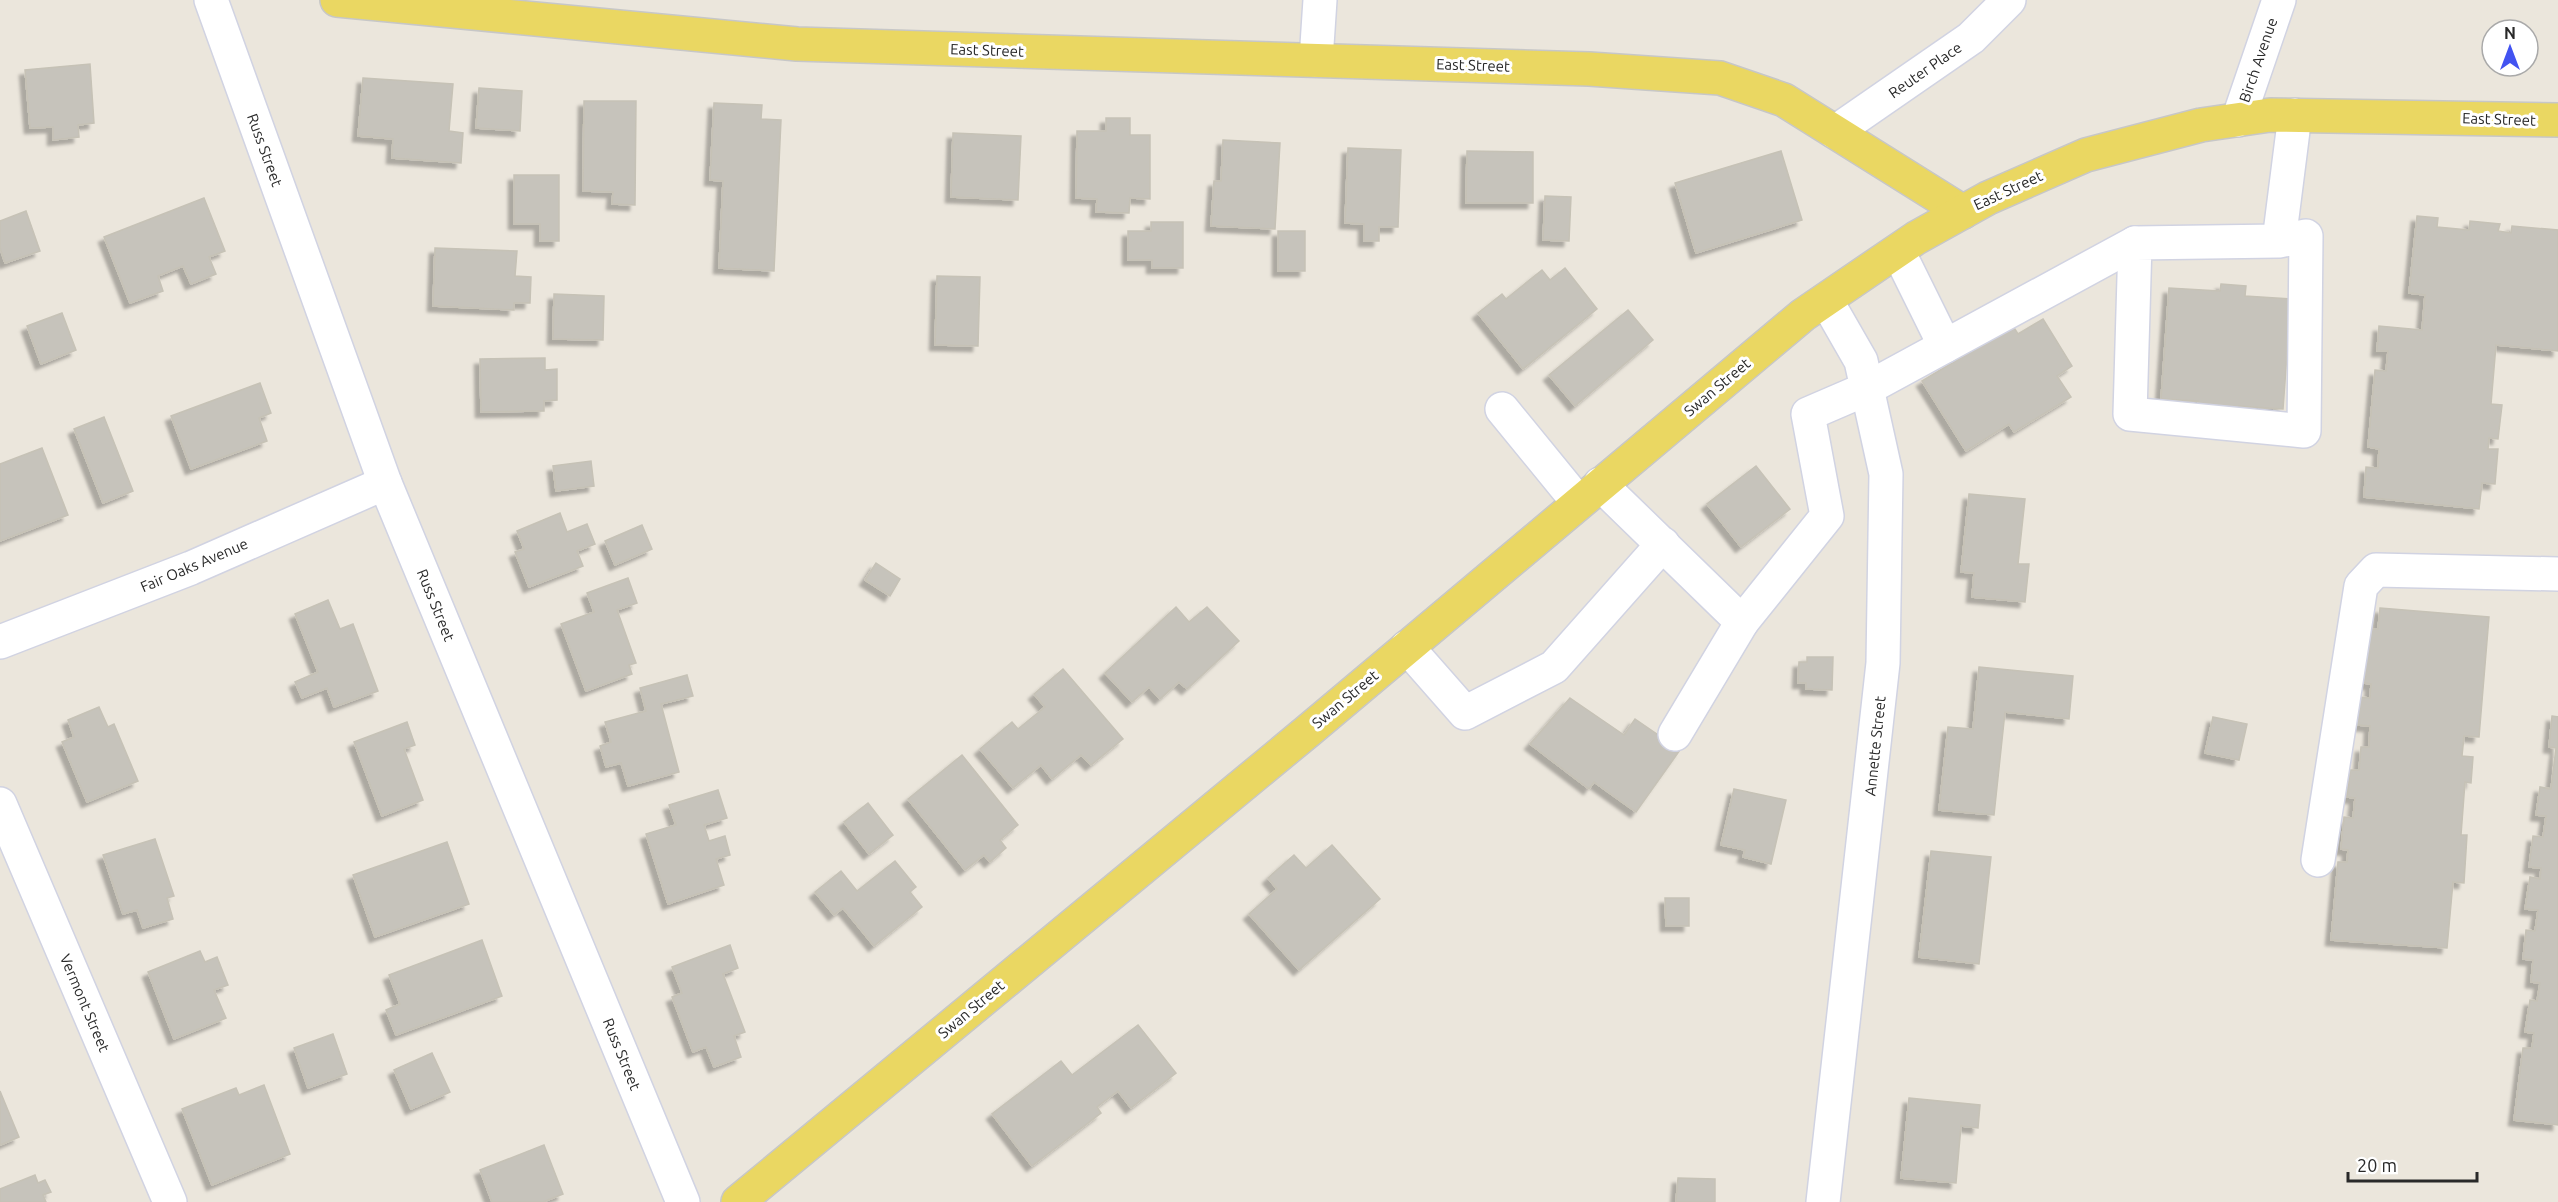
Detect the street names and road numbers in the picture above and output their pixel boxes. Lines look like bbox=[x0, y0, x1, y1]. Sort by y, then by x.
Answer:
street label: Birch Avenue bbox=[2236, 15, 2280, 105]
street label: Reuter Place bbox=[1885, 39, 1965, 101]
street label: East Street bbox=[950, 40, 1024, 60]
street label: East Street bbox=[1436, 55, 1510, 75]
street label: East Street bbox=[2462, 109, 2536, 129]
street label: Russ Street bbox=[244, 111, 286, 189]
street label: East Street bbox=[1971, 167, 2045, 213]
street label: Swan Street bbox=[1680, 354, 1754, 420]
street label: Fair Oaks Avenue bbox=[138, 535, 250, 595]
street label: Russ Street bbox=[414, 566, 458, 644]
street label: Swan Street bbox=[1308, 666, 1382, 732]
street label: Annette Street bbox=[1861, 695, 1889, 797]
street label: Vermont Street bbox=[57, 952, 113, 1054]
street label: Swan Street bbox=[934, 976, 1008, 1042]
street label: Russ Street bbox=[600, 1015, 644, 1093]

